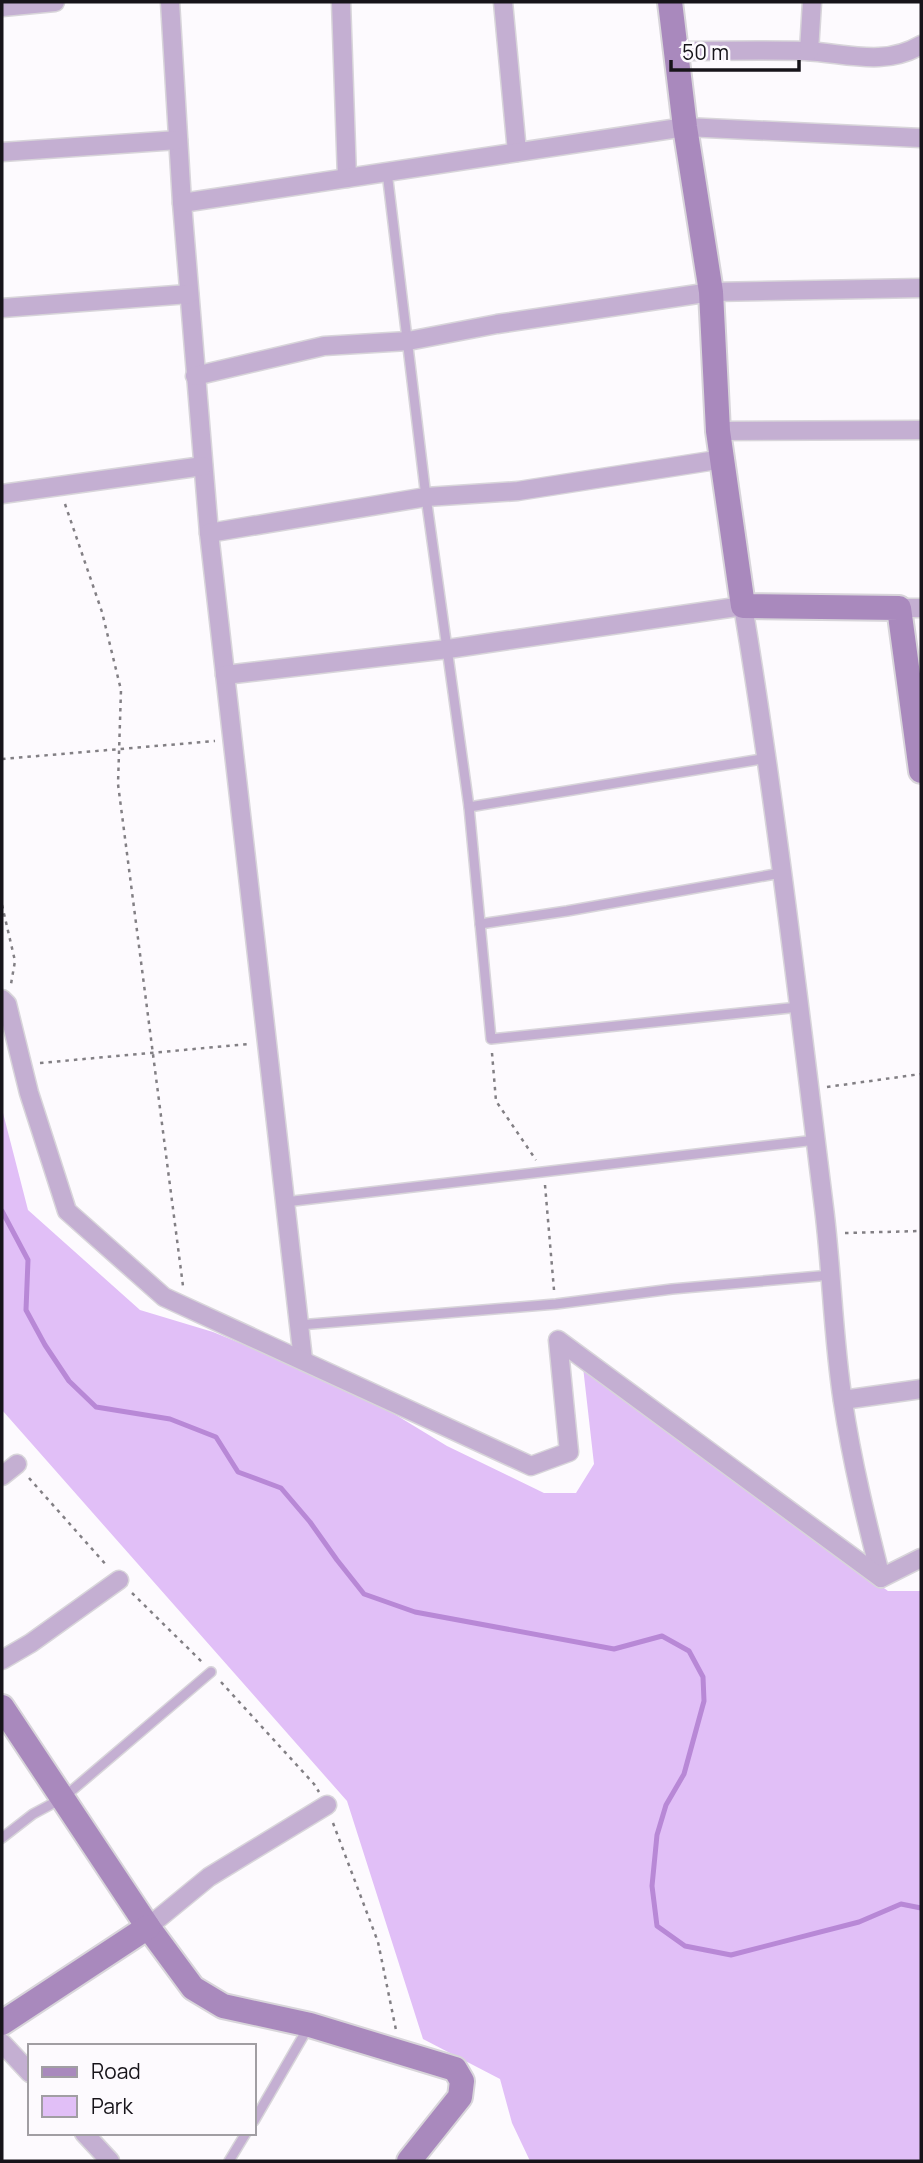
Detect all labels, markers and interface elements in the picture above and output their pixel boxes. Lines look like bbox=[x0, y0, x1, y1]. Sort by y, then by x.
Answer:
scale bar bbox=[671, 28, 799, 72]
text: 50 m bbox=[682, 38, 729, 66]
legend bbox=[28, 2044, 256, 2135]
text: Road bbox=[91, 2057, 141, 2085]
text: Park bbox=[91, 2092, 133, 2120]

